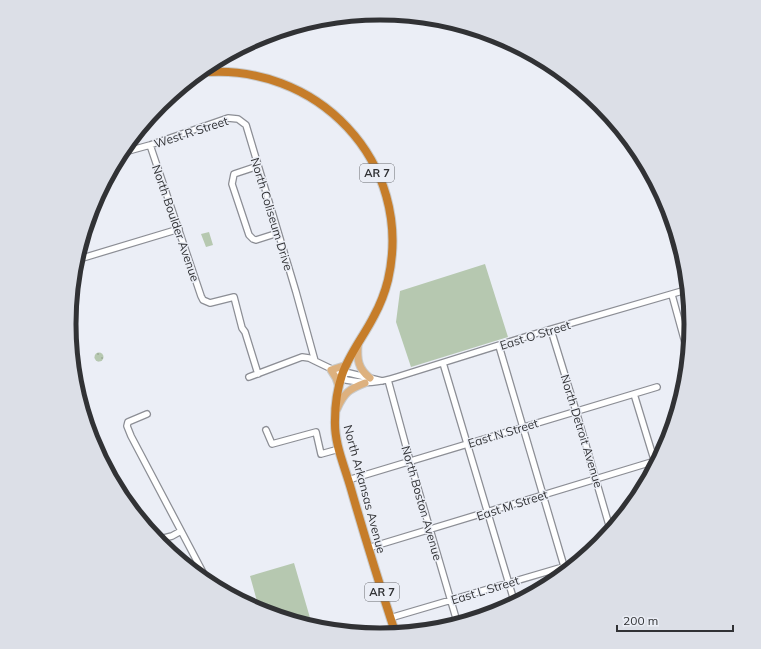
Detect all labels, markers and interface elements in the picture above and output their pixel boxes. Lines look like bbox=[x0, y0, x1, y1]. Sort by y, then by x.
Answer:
street label: West R Street bbox=[152, 113, 230, 151]
street label: North Coliseum Drive bbox=[248, 156, 296, 272]
street label: North Boulder Avenue bbox=[149, 163, 203, 283]
road number: AR 7 bbox=[360, 164, 394, 182]
street label: East O Street bbox=[498, 317, 572, 353]
street label: North Detroit Avenue bbox=[558, 373, 606, 489]
street label: East N Street bbox=[466, 415, 540, 451]
street label: North Arkansas Avenue bbox=[341, 423, 389, 555]
street label: North Boston Avenue bbox=[398, 444, 446, 562]
street label: East M Street bbox=[474, 486, 550, 524]
street label: East L Street bbox=[449, 573, 521, 607]
road number: AR 7 bbox=[365, 583, 399, 601]
scale bar bbox=[617, 607, 733, 633]
text: 200 m bbox=[623, 613, 658, 628]

